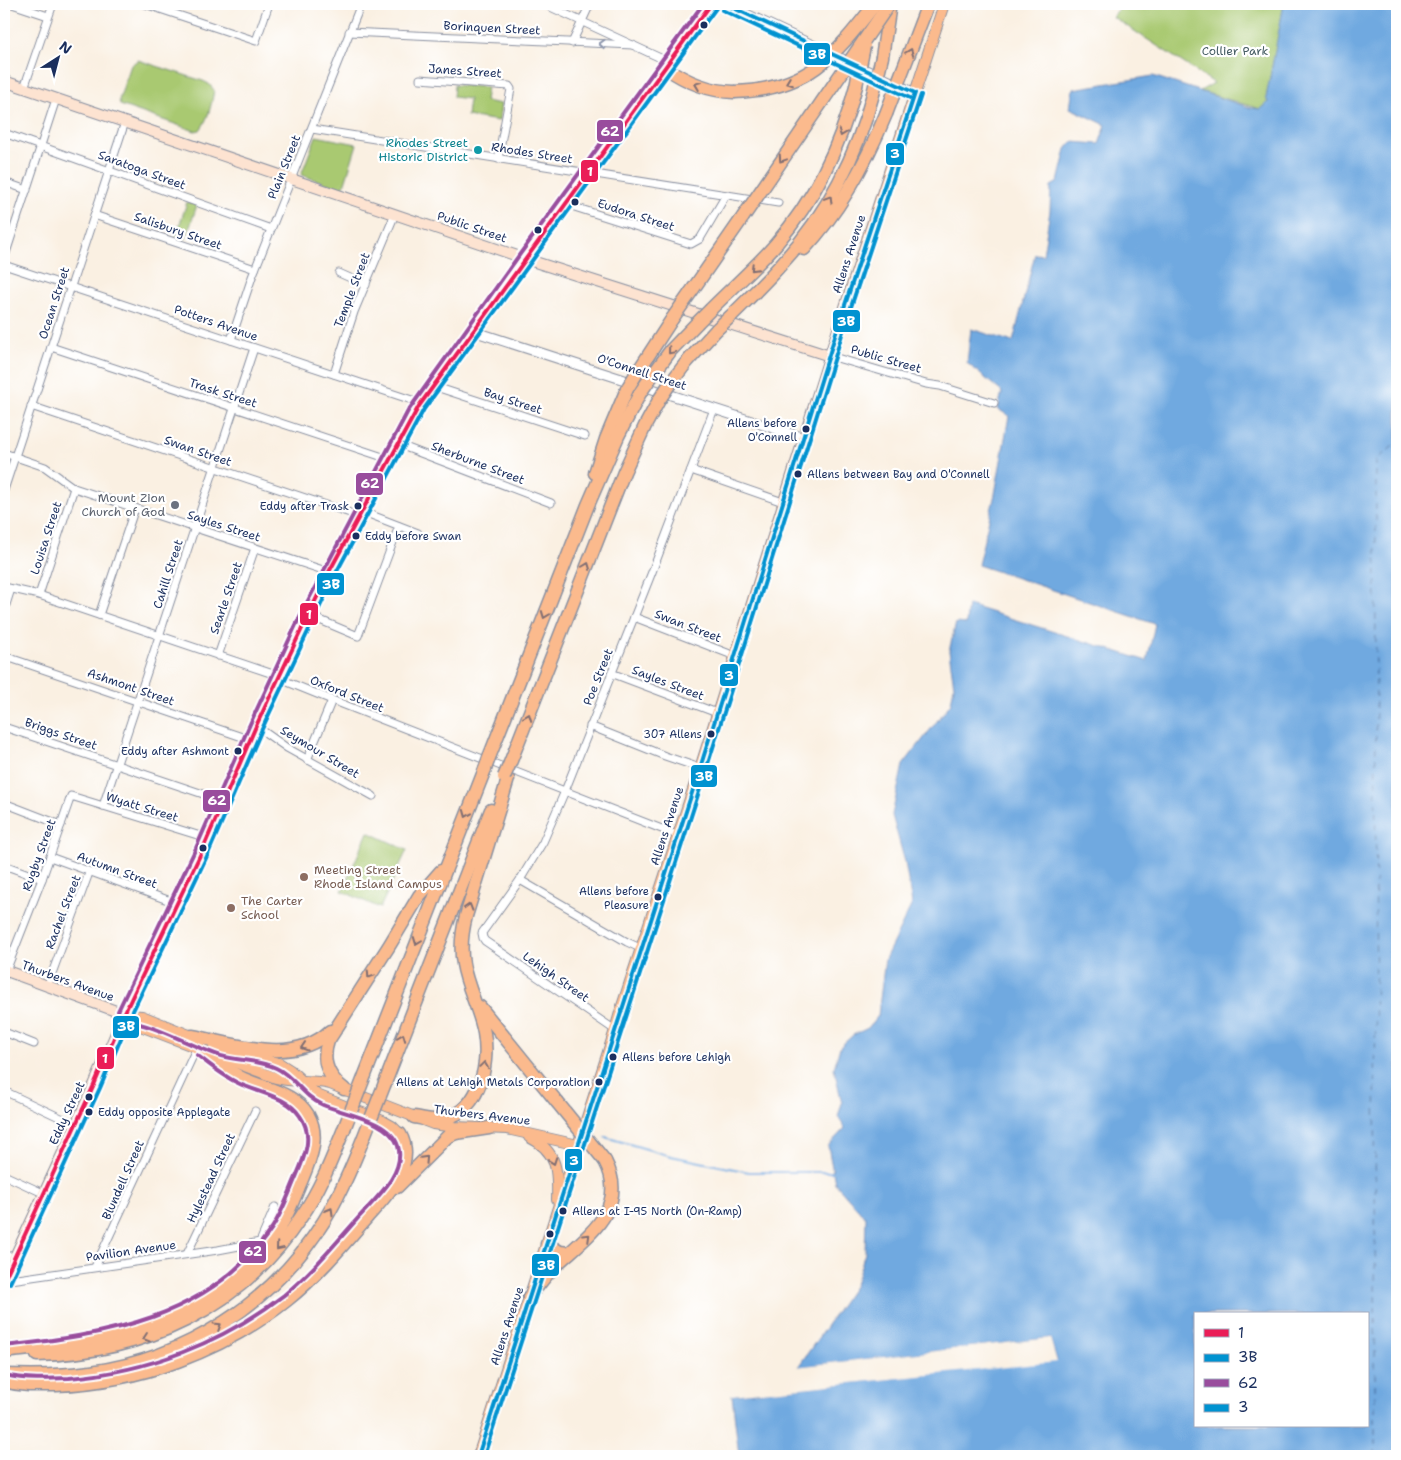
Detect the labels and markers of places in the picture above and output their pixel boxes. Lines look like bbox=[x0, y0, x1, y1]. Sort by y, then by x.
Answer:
unlabelled marker bbox=[699, 20, 709, 30]
place label: Rhodes Street Historic District bbox=[379, 135, 468, 165]
marker: Rhodes Street Historic District bbox=[472, 144, 484, 156]
unlabelled marker bbox=[570, 197, 580, 207]
unlabelled marker bbox=[533, 225, 543, 235]
place label: Allens before O'Connell bbox=[727, 416, 798, 445]
marker: Allens before O'Connell bbox=[801, 424, 811, 434]
place label: Allens between Bay and O'Connell bbox=[807, 467, 990, 482]
marker: Allens between Bay and O'Connell bbox=[793, 469, 803, 479]
place label: Mount Zion Church of God bbox=[82, 490, 165, 520]
marker: Mount Zion Church of God bbox=[169, 499, 181, 511]
place label: Eddy after Trask bbox=[260, 499, 349, 514]
marker: Eddy after Trask bbox=[353, 501, 363, 511]
place label: Eddy before Swan bbox=[365, 529, 462, 544]
marker: Eddy before Swan bbox=[351, 531, 361, 541]
place label: 307 Allens bbox=[643, 727, 702, 742]
marker: 307 Allens bbox=[706, 729, 716, 739]
place label: Eddy after Ashmont bbox=[121, 744, 229, 759]
marker: Eddy after Ashmont bbox=[233, 746, 243, 756]
unlabelled marker bbox=[198, 843, 208, 853]
place label: Meeting Street Rhode Island Campus bbox=[314, 862, 442, 892]
marker: Meeting Street Rhode Island Campus bbox=[298, 871, 310, 883]
place label: Allens before Pleasure bbox=[579, 884, 649, 913]
marker: Allens before Pleasure bbox=[653, 892, 663, 902]
place label: The Carter School bbox=[241, 893, 303, 923]
marker: The Carter School bbox=[225, 902, 237, 914]
place label: Allens before Lehigh bbox=[622, 1050, 731, 1065]
marker: Allens before Lehigh bbox=[608, 1052, 618, 1062]
place label: Allens at Lehigh Metals Corporation bbox=[396, 1075, 590, 1090]
marker: Allens at Lehigh Metals Corporation bbox=[594, 1077, 604, 1087]
unlabelled marker bbox=[84, 1092, 94, 1102]
place label: Eddy opposite Applegate bbox=[98, 1105, 230, 1120]
marker: Eddy opposite Applegate bbox=[84, 1107, 94, 1117]
place label: Allens at I-95 North (On-Ramp) bbox=[572, 1204, 742, 1219]
marker: Allens at I-95 North (On-Ramp) bbox=[558, 1206, 568, 1216]
unlabelled marker bbox=[545, 1229, 555, 1239]

